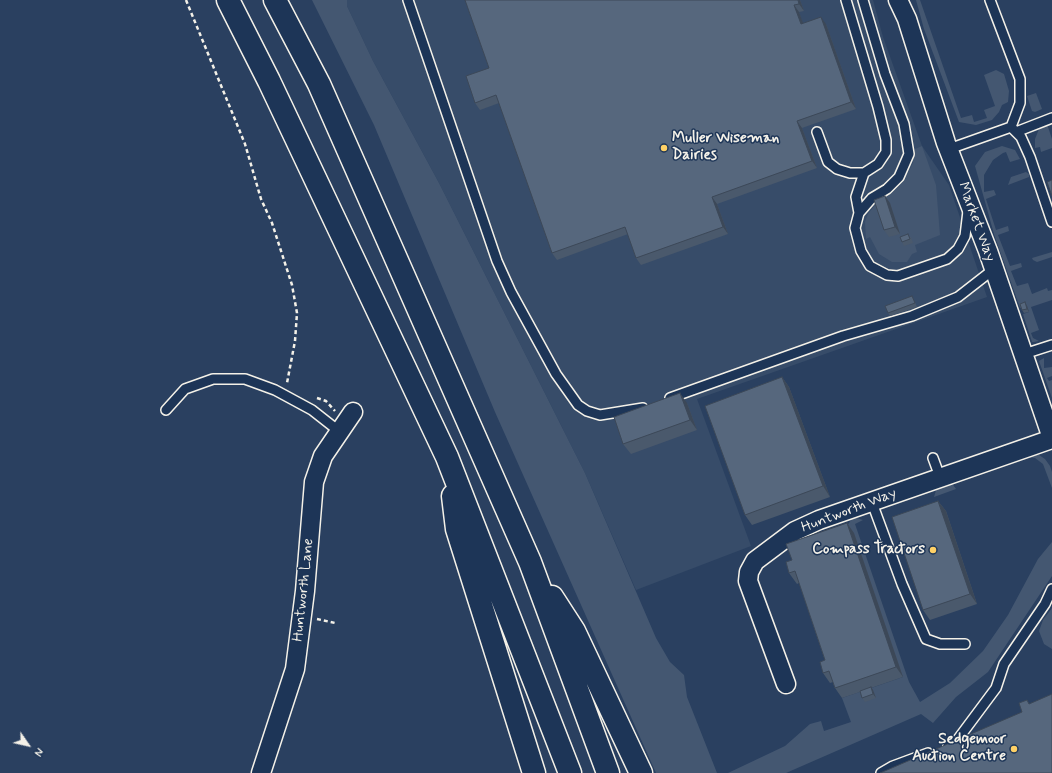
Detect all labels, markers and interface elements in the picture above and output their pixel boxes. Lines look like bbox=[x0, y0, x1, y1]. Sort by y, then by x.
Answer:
place label: Muller Wiseman Dairies bbox=[672, 130, 779, 165]
marker: Muller Wiseman Dairies bbox=[659, 143, 669, 153]
street label: Market Way bbox=[953, 180, 999, 264]
street label: Huntworth Way bbox=[799, 485, 899, 537]
street label: Huntworth Lane bbox=[290, 537, 318, 643]
place label: Compass Tractors bbox=[812, 541, 925, 559]
marker: Compass Tractors bbox=[928, 545, 938, 555]
north arrow bbox=[8, 725, 48, 765]
place label: Sedgemoor Auction Centre bbox=[912, 731, 1006, 766]
marker: Sedgemoor Auction Centre bbox=[1009, 744, 1019, 754]
text: N bbox=[30, 745, 46, 759]

